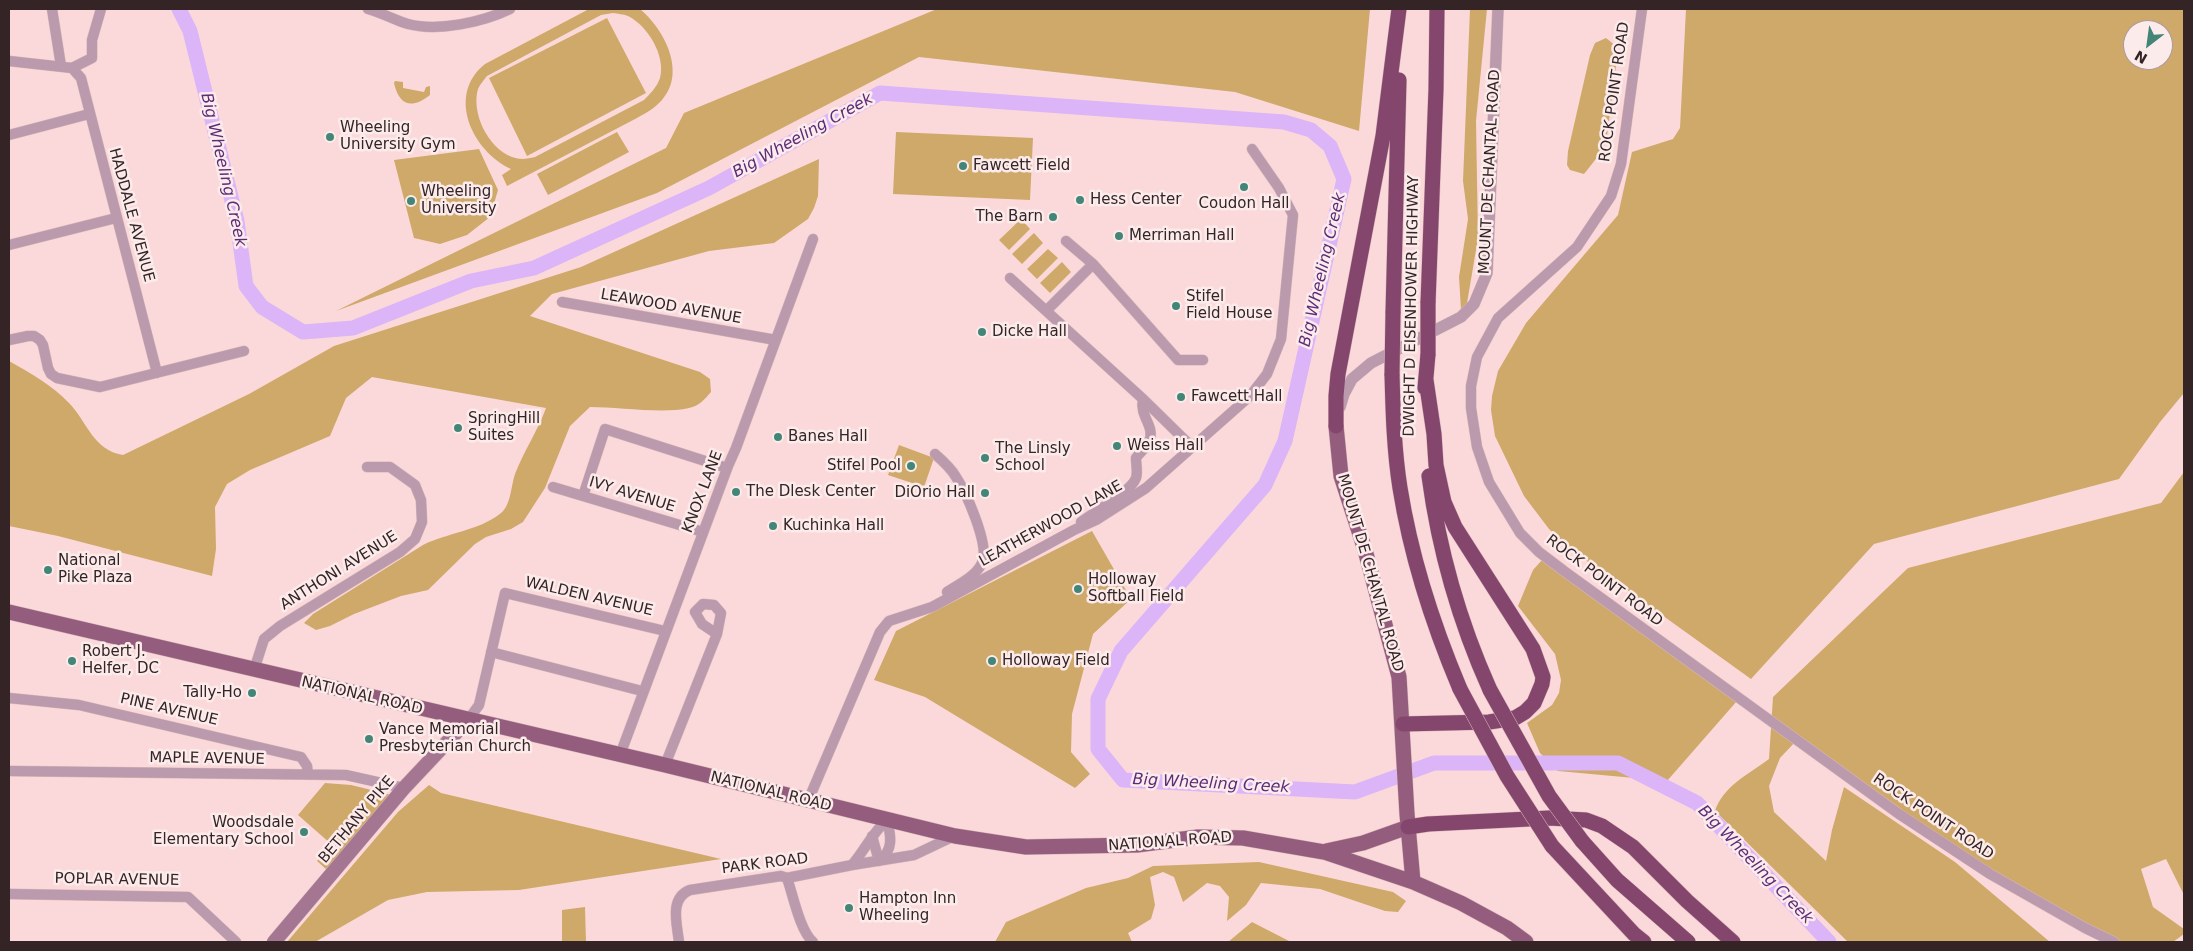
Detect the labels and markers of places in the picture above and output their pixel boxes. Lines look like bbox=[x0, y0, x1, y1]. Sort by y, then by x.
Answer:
place label: Wheeling University Gym bbox=[340, 119, 456, 154]
marker: Wheeling University Gym bbox=[324, 131, 336, 143]
place label: Fawcett Field bbox=[973, 157, 1070, 175]
marker: Fawcett Field bbox=[957, 160, 969, 172]
marker: Coudon Hall bbox=[1238, 181, 1250, 193]
place label: Wheeling University bbox=[421, 183, 497, 218]
place label: Hess Center bbox=[1090, 191, 1181, 209]
marker: Hess Center bbox=[1074, 194, 1086, 206]
marker: Wheeling University bbox=[405, 195, 417, 207]
place label: Coudon Hall bbox=[1199, 195, 1289, 213]
place label: The Barn bbox=[975, 208, 1043, 226]
marker: The Barn bbox=[1047, 211, 1059, 223]
place label: Merriman Hall bbox=[1129, 227, 1234, 245]
marker: Merriman Hall bbox=[1113, 230, 1125, 242]
place label: Stifel Field House bbox=[1186, 288, 1272, 323]
marker: Stifel Field House bbox=[1170, 300, 1182, 312]
place label: Dicke Hall bbox=[992, 323, 1067, 341]
marker: Dicke Hall bbox=[976, 326, 988, 338]
place label: Fawcett Hall bbox=[1191, 388, 1283, 406]
marker: Fawcett Hall bbox=[1175, 391, 1187, 403]
place label: SpringHill Suites bbox=[468, 410, 540, 445]
marker: SpringHill Suites bbox=[452, 422, 464, 434]
place label: Banes Hall bbox=[788, 428, 868, 446]
marker: Banes Hall bbox=[772, 431, 784, 443]
place label: Weiss Hall bbox=[1127, 437, 1204, 455]
place label: The Linsly School bbox=[995, 440, 1071, 475]
marker: Weiss Hall bbox=[1111, 440, 1123, 452]
marker: The Linsly School bbox=[979, 452, 991, 464]
place label: Stifel Pool bbox=[827, 457, 901, 475]
marker: Stifel Pool bbox=[905, 460, 917, 472]
place label: The Dlesk Center bbox=[746, 483, 875, 501]
place label: DiOrio Hall bbox=[894, 484, 975, 502]
marker: The Dlesk Center bbox=[730, 486, 742, 498]
marker: DiOrio Hall bbox=[979, 487, 991, 499]
place label: Kuchinka Hall bbox=[783, 517, 884, 535]
marker: Kuchinka Hall bbox=[767, 520, 779, 532]
place label: National Pike Plaza bbox=[58, 552, 133, 587]
marker: National Pike Plaza bbox=[42, 564, 54, 576]
place label: Holloway Softball Field bbox=[1088, 571, 1184, 606]
marker: Holloway Softball Field bbox=[1072, 583, 1084, 595]
place label: Robert J. Helfer, DC bbox=[82, 643, 159, 678]
place label: Holloway Field bbox=[1002, 652, 1110, 670]
marker: Robert J. Helfer, DC bbox=[66, 655, 78, 667]
marker: Holloway Field bbox=[986, 655, 998, 667]
place label: Tally-Ho bbox=[183, 684, 242, 702]
marker: Tally-Ho bbox=[246, 687, 258, 699]
place label: Vance Memorial Presbyterian Church bbox=[379, 721, 531, 756]
marker: Vance Memorial Presbyterian Church bbox=[363, 733, 375, 745]
place label: Woodsdale Elementary School bbox=[153, 814, 294, 849]
marker: Woodsdale Elementary School bbox=[298, 826, 310, 838]
place label: Hampton Inn Wheeling bbox=[859, 890, 956, 925]
marker: Hampton Inn Wheeling bbox=[843, 902, 855, 914]

